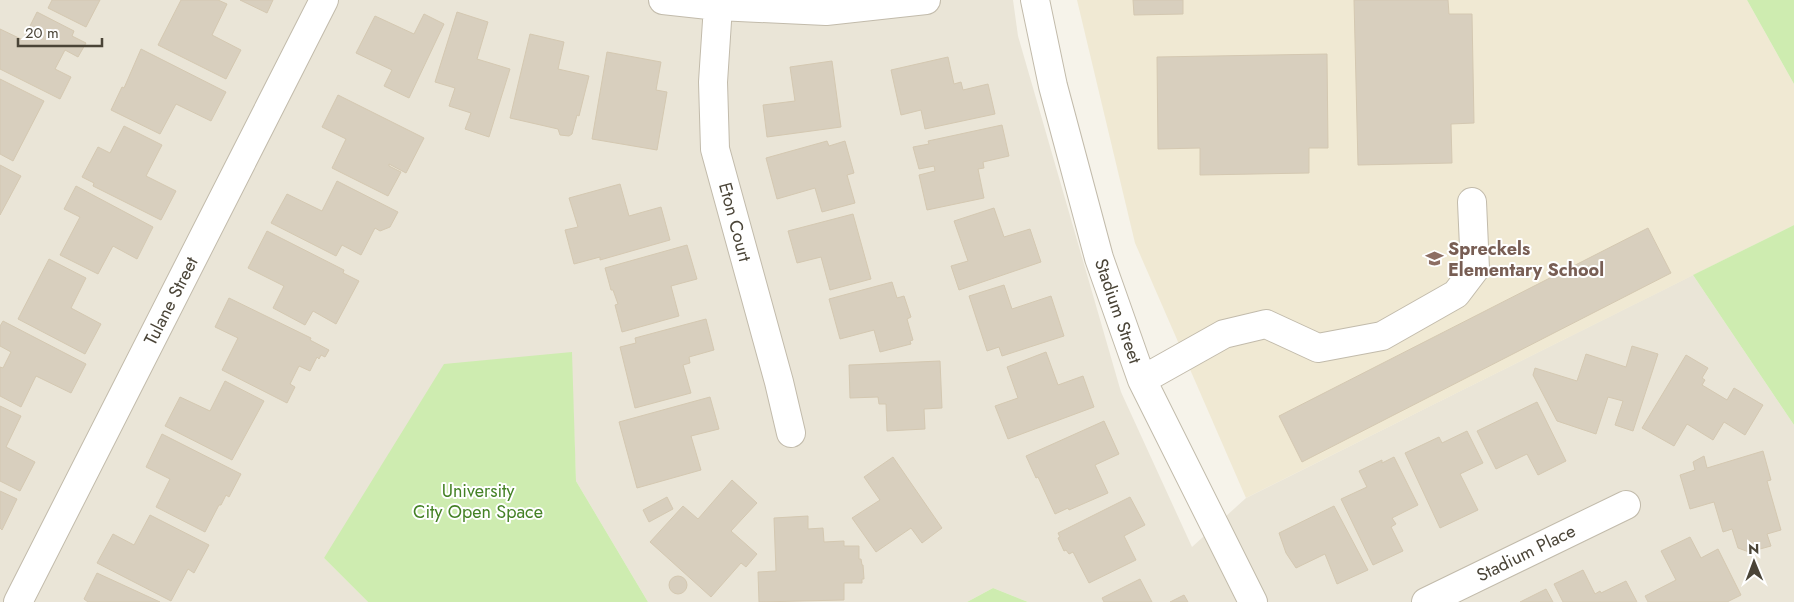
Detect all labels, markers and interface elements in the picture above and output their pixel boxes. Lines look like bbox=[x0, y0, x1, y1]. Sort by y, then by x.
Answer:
scale bar bbox=[18, 15, 101, 47]
text: 20 m bbox=[25, 22, 59, 44]
street label: Eton Court bbox=[712, 180, 758, 265]
place label: Spreckels Elementary School bbox=[1448, 236, 1604, 283]
school or university icon: Spreckels Elementary School bbox=[1424, 249, 1444, 269]
street label: Tulane Street bbox=[138, 252, 205, 350]
street label: Stadium Street bbox=[1088, 255, 1148, 368]
park label: University City Open Space bbox=[413, 478, 543, 525]
street label: Stadium Place bbox=[1472, 518, 1580, 588]
north arrow bbox=[1729, 537, 1779, 587]
text: N bbox=[1748, 539, 1760, 559]

